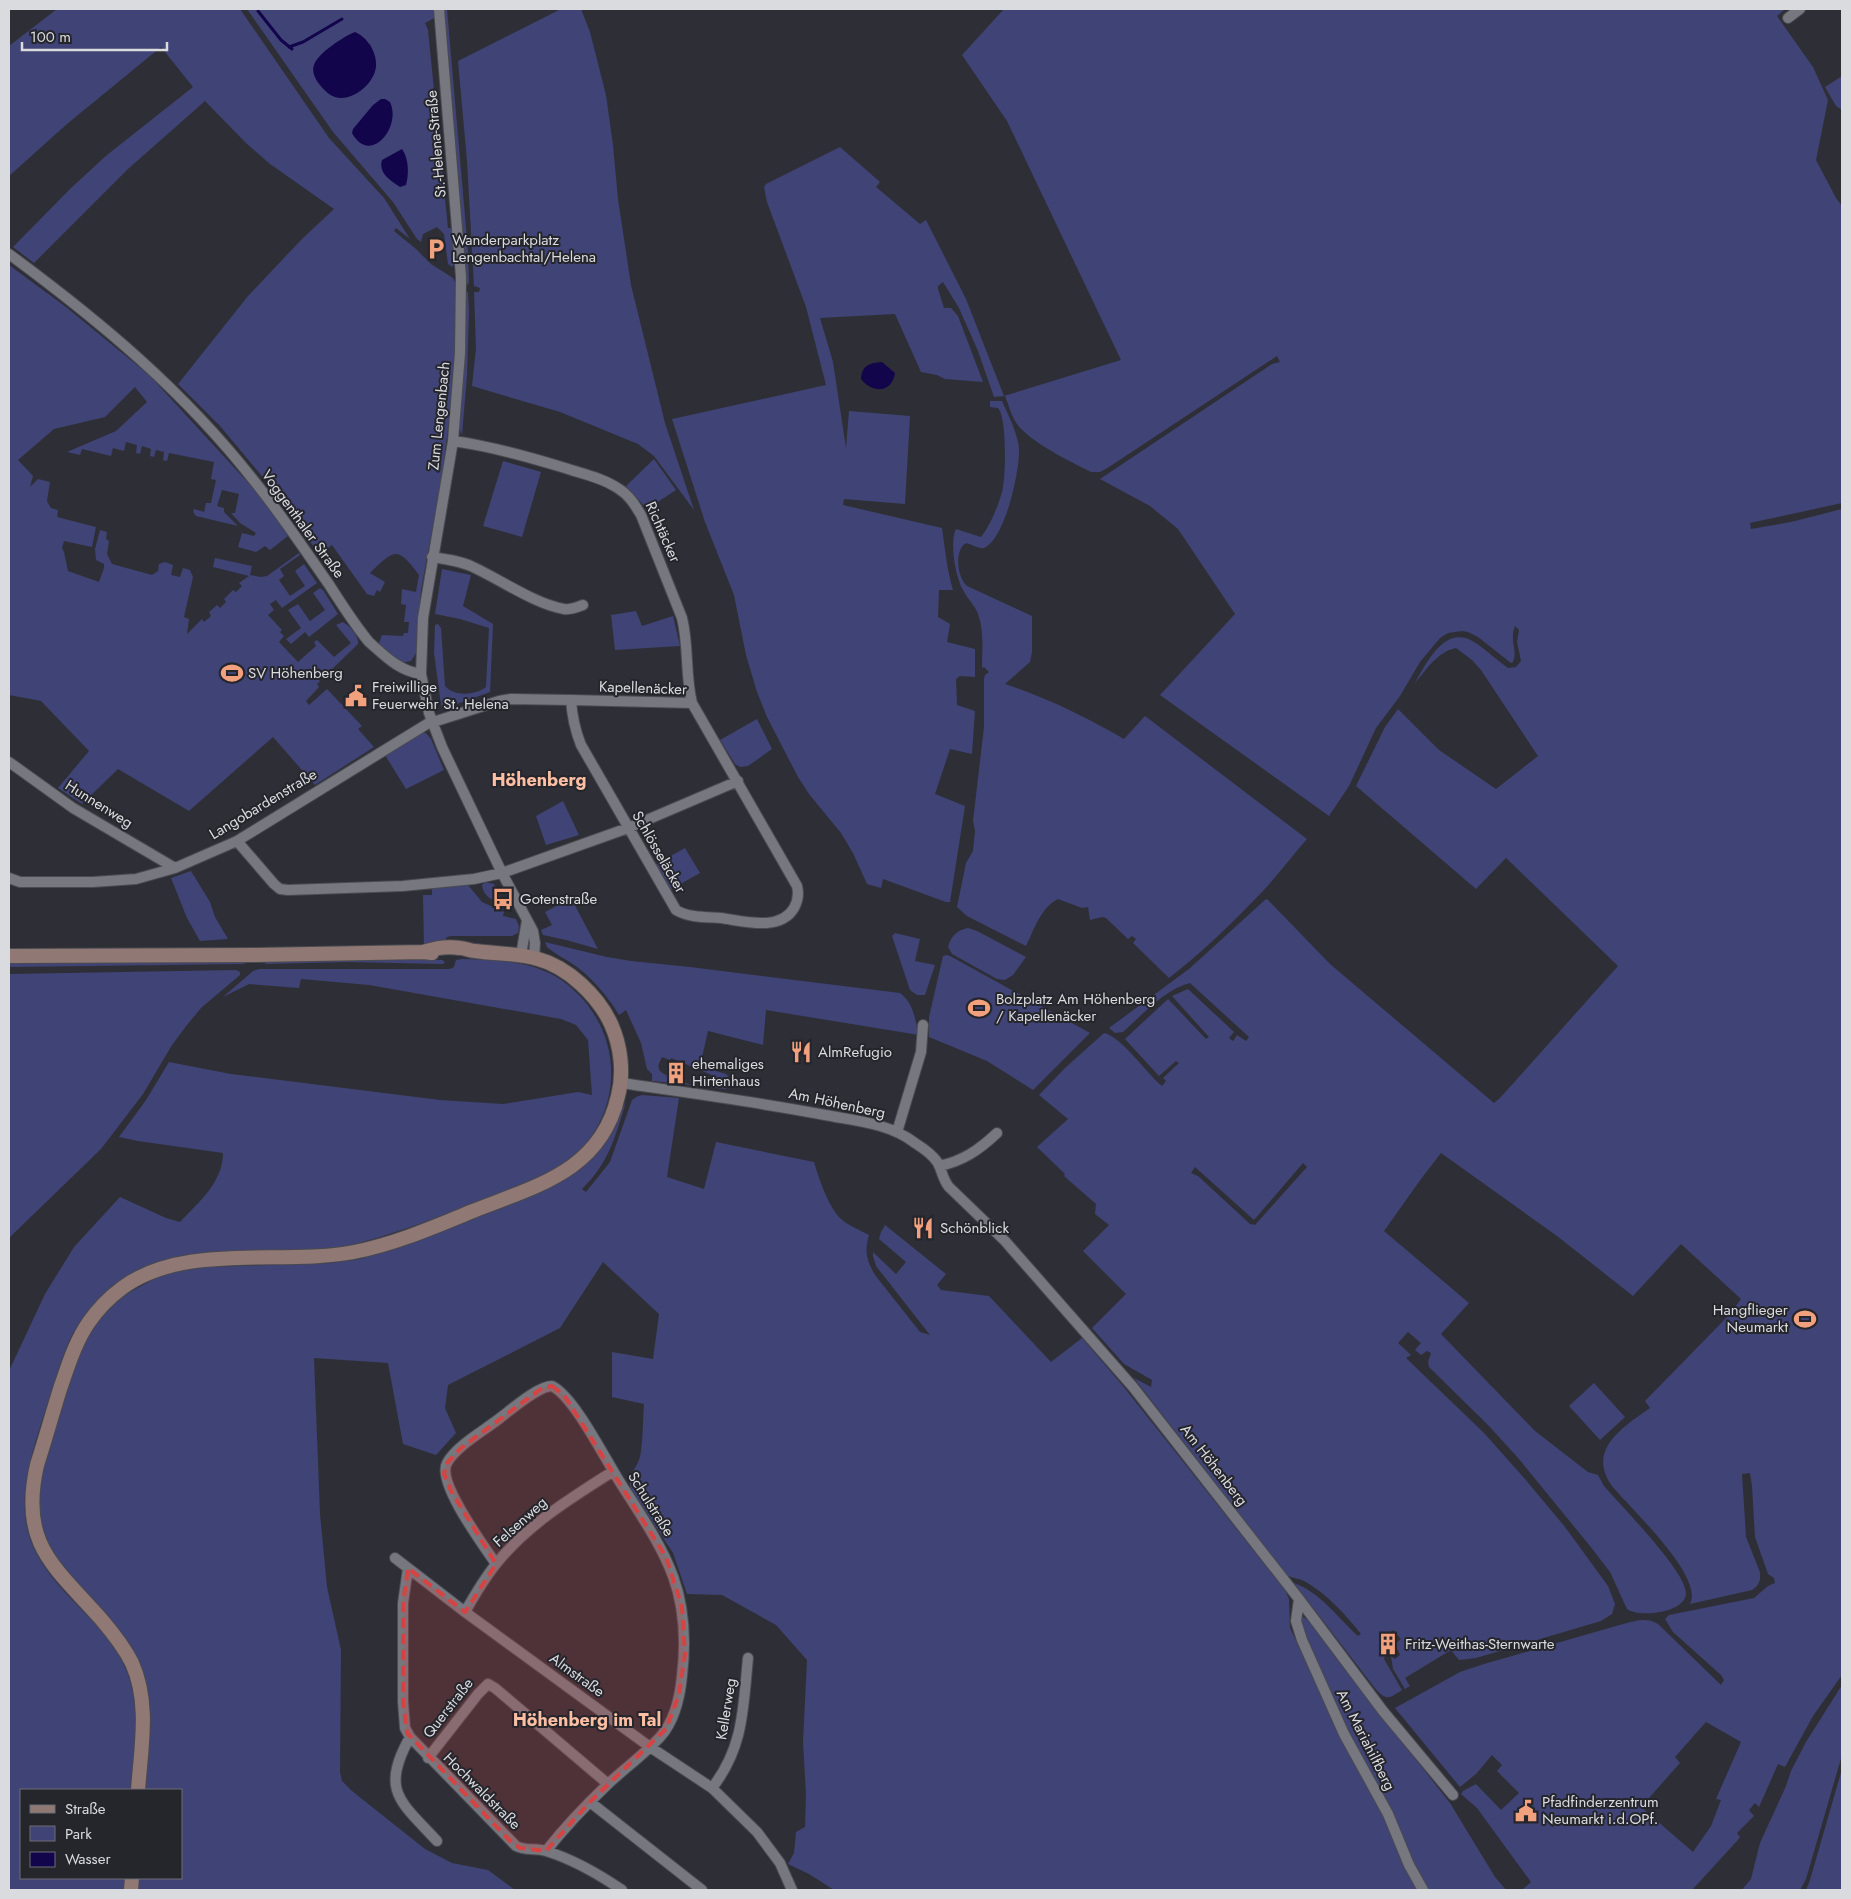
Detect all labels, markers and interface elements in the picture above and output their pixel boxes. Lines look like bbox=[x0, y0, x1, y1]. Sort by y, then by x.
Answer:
scale bar bbox=[22, 20, 168, 52]
text: 100 m bbox=[30, 26, 71, 48]
street label: St.-Helena-Straße bbox=[420, 89, 452, 199]
place label: Wanderparkplatz Lengenbachtal/Helena bbox=[452, 229, 596, 268]
parking icon: Wanderparkplatz Lengenbachtal/Helena bbox=[423, 236, 449, 262]
street label: Zum Lengenbach bbox=[422, 361, 456, 471]
street label: Voggenthaler Straße bbox=[256, 465, 350, 583]
street label: Richtäcker bbox=[640, 498, 687, 567]
sports icon: SV Höhenberg bbox=[219, 660, 245, 686]
place label: SV Höhenberg bbox=[248, 662, 343, 684]
street label: Kapellenäcker bbox=[599, 675, 688, 701]
place label: Freiwillige Feuerwehr St. Helena bbox=[372, 676, 509, 715]
public building icon: Freiwillige Feuerwehr St. Helena bbox=[343, 683, 369, 709]
street label: Langobardenstraße bbox=[205, 763, 321, 845]
district label: Höhenberg bbox=[491, 767, 587, 793]
street label: Hunnenweg bbox=[61, 774, 137, 834]
street label: Schlösseläcker bbox=[627, 807, 692, 898]
bus stop icon: Gotenstraße bbox=[490, 886, 516, 912]
place label: Gotenstraße bbox=[520, 888, 597, 910]
place label: Bolzplatz Am Höhenberg / Kapellenäcker bbox=[996, 988, 1155, 1027]
sports icon: Bolzplatz Am Höhenberg / Kapellenäcker bbox=[966, 995, 992, 1021]
restaurant icon: AlmRefugio bbox=[788, 1039, 814, 1065]
place label: AlmRefugio bbox=[818, 1041, 892, 1063]
place label: ehemaliges Hirtenhaus bbox=[692, 1053, 764, 1092]
building icon: ehemaliges Hirtenhaus bbox=[663, 1060, 689, 1086]
street label: Am Höhenberg bbox=[787, 1082, 887, 1124]
restaurant icon: Schönblick bbox=[910, 1215, 936, 1241]
place label: Schönblick bbox=[940, 1217, 1009, 1239]
place label: Hangflieger Neumarkt bbox=[1713, 1299, 1789, 1338]
sports icon: Hangflieger Neumarkt bbox=[1792, 1306, 1818, 1332]
street label: Am Höhenberg bbox=[1175, 1420, 1253, 1510]
street label: Schulstraße bbox=[622, 1467, 680, 1541]
street label: Felsenweg bbox=[488, 1492, 552, 1552]
building icon: Fritz-Weithas-Sternwarte bbox=[1375, 1631, 1401, 1657]
place label: Fritz-Weithas-Sternwarte bbox=[1405, 1633, 1555, 1655]
street label: Almstraße bbox=[545, 1648, 609, 1703]
street label: Querstraße bbox=[418, 1673, 479, 1743]
street label: Kellerweg bbox=[710, 1677, 742, 1741]
street label: Am Mariahilfberg bbox=[1331, 1686, 1401, 1794]
district label: Höhenberg im Tal bbox=[513, 1707, 661, 1733]
street label: Hochwaldstraße bbox=[438, 1747, 526, 1835]
legend bbox=[20, 1789, 182, 1879]
place label: Pfadfinderzentrum Neumarkt i.d.OPf. bbox=[1542, 1791, 1659, 1830]
text: Straße bbox=[65, 1798, 106, 1820]
public building icon: Pfadfinderzentrum Neumarkt i.d.OPf. bbox=[1513, 1798, 1539, 1824]
text: Park bbox=[65, 1823, 92, 1845]
text: Wasser bbox=[65, 1848, 111, 1870]

